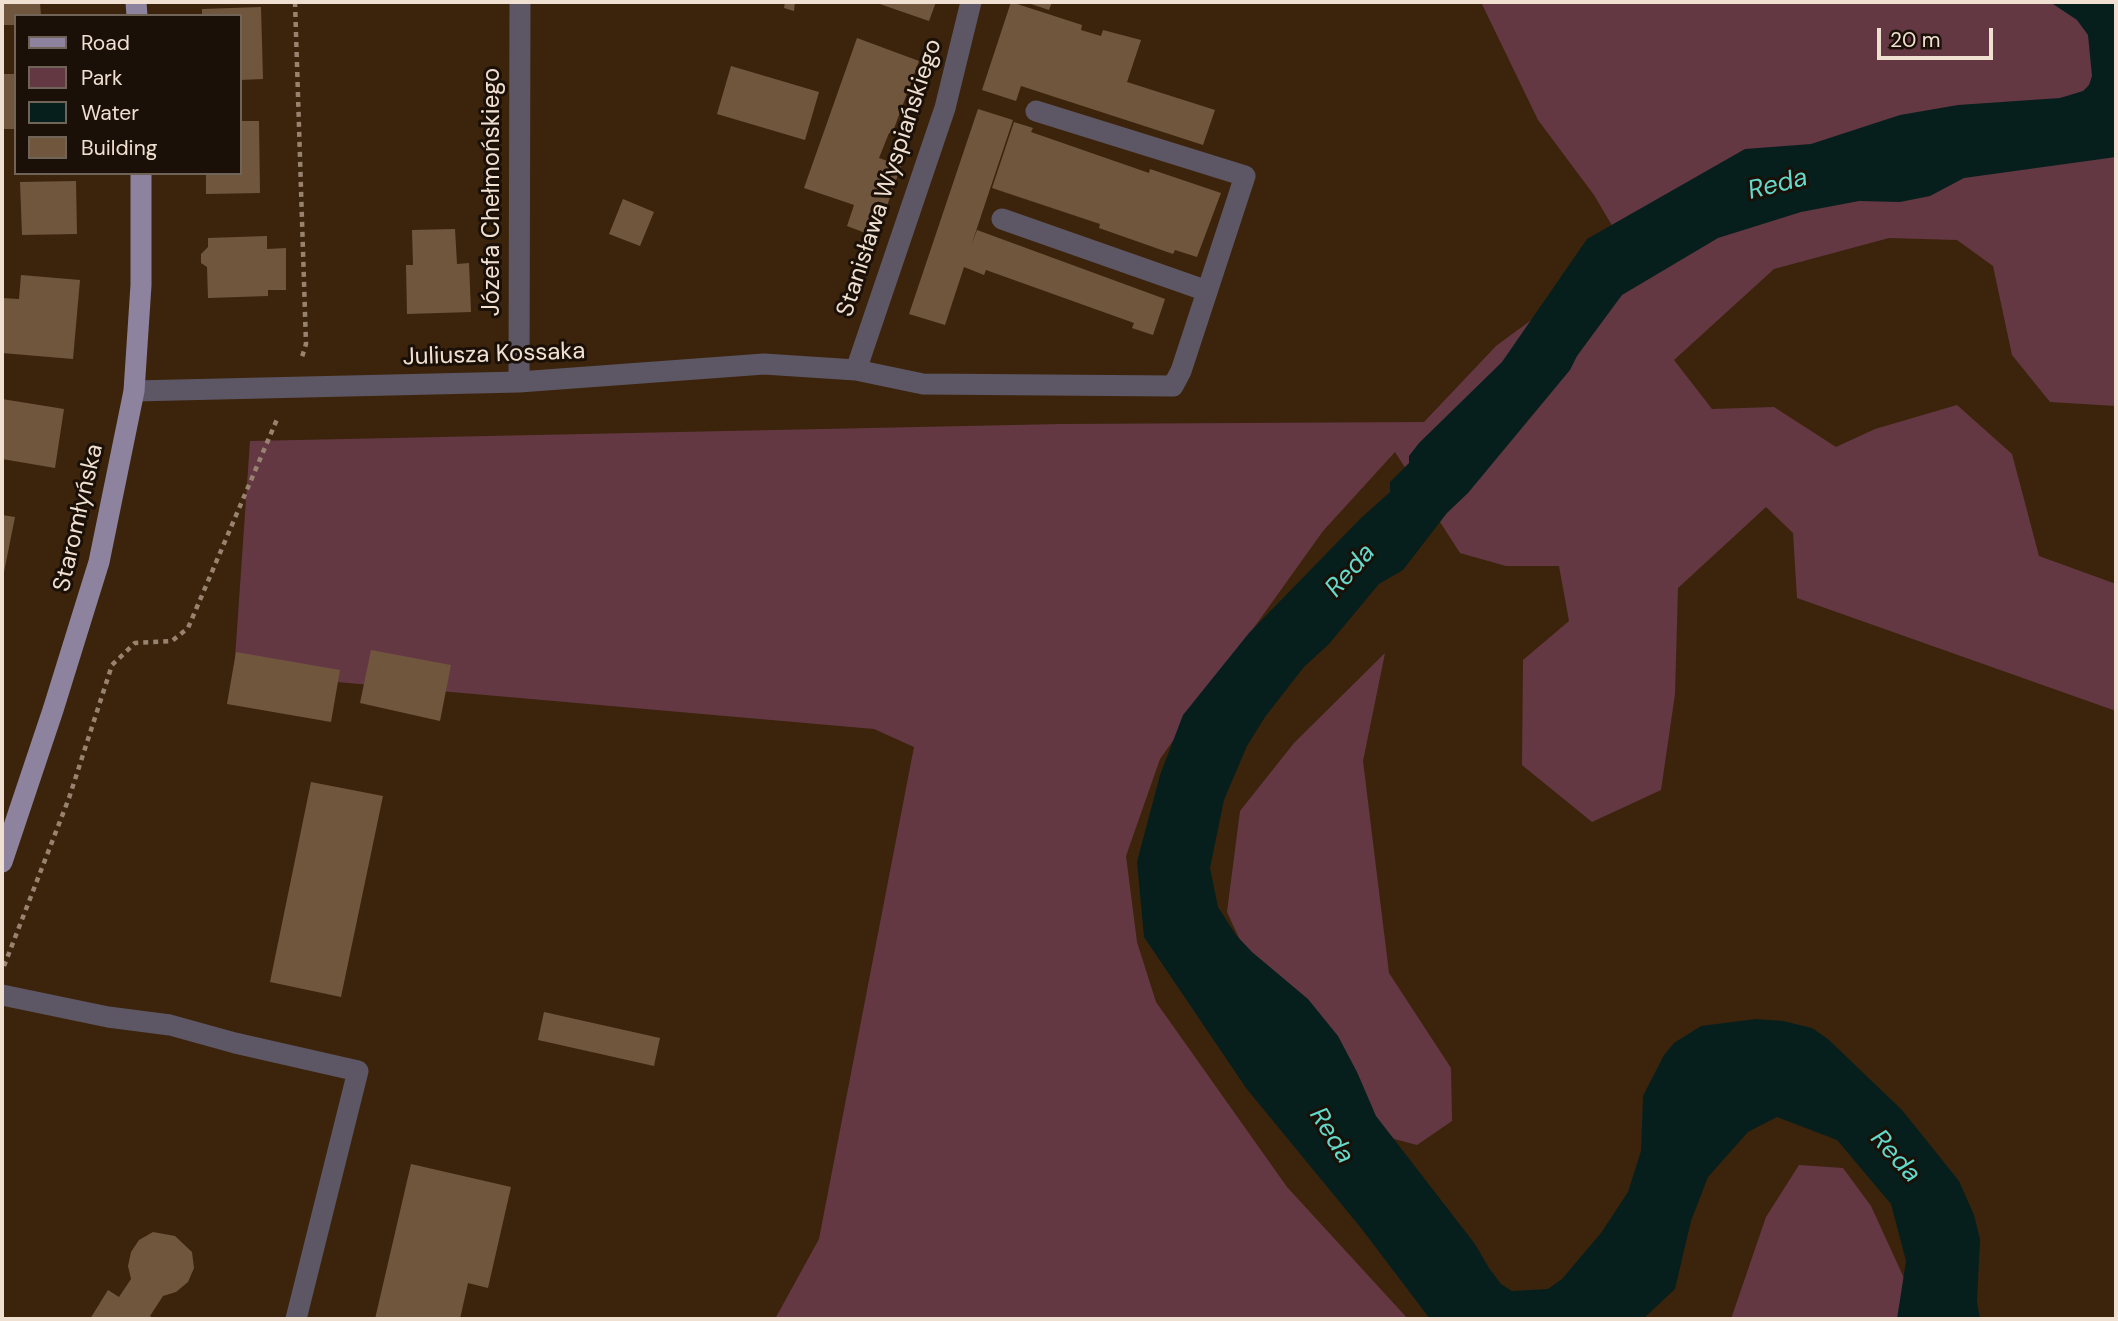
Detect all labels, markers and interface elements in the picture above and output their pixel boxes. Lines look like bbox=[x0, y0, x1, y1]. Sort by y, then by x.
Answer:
legend bbox=[14, 14, 242, 175]
scale bar bbox=[1880, 14, 1996, 58]
text: 20 m bbox=[1890, 26, 1941, 54]
text: Road bbox=[81, 29, 130, 57]
street label: Stanisława Wyspiańskiego bbox=[831, 36, 949, 320]
text: Park bbox=[81, 64, 122, 92]
street label: Józefa Chełmońskiego bbox=[479, 68, 507, 316]
text: Water bbox=[81, 99, 139, 127]
text: Building bbox=[81, 134, 157, 162]
water label: Reda bbox=[1745, 163, 1811, 207]
street label: Juliusza Kossaka bbox=[402, 337, 586, 373]
street label: Staromłyńska bbox=[48, 441, 110, 595]
water label: Reda bbox=[1319, 538, 1383, 604]
water label: Reda bbox=[1302, 1102, 1360, 1170]
water label: Reda bbox=[1863, 1124, 1927, 1190]

